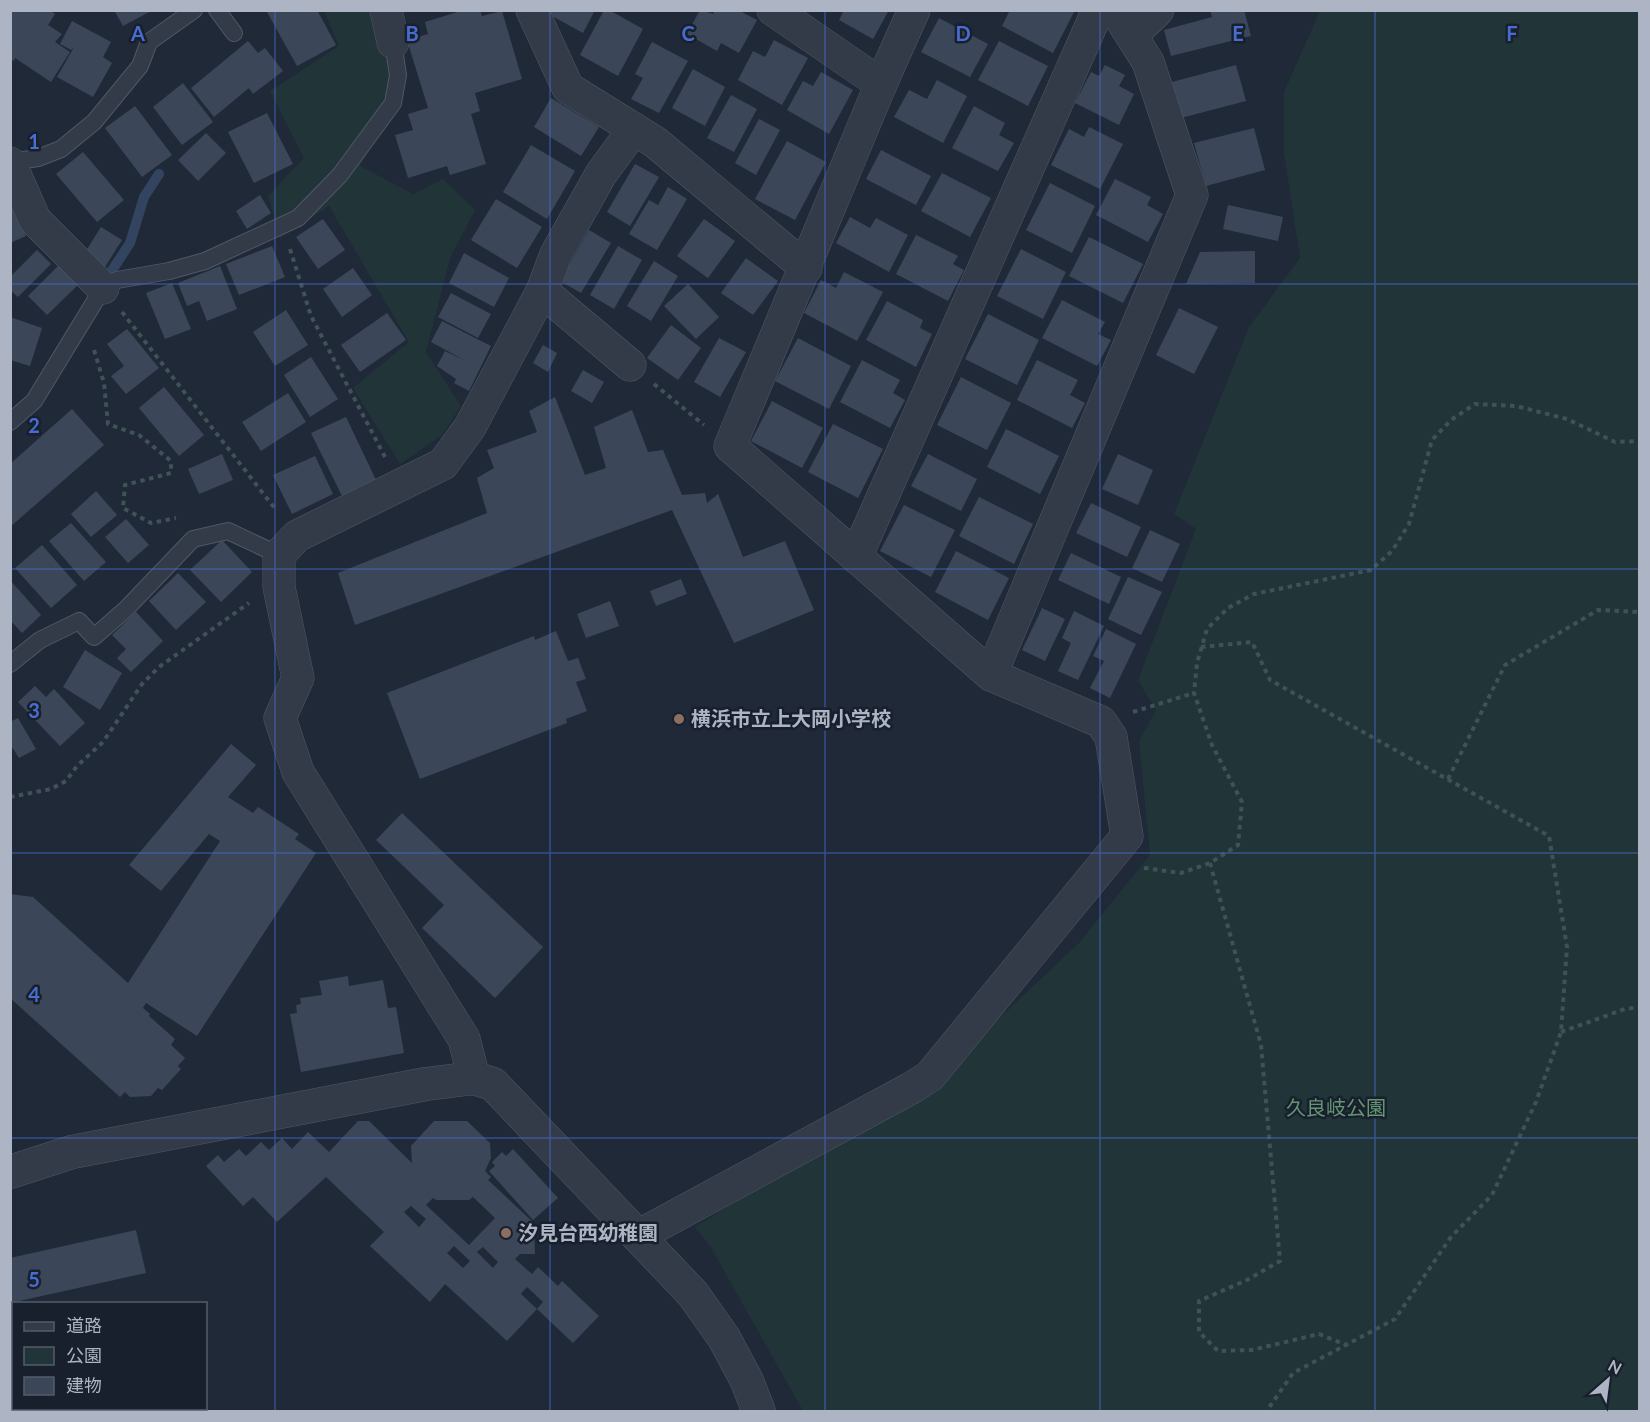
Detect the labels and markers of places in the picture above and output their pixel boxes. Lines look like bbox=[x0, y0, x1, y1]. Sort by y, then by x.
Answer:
place label: 横浜市立上大岡小学校 bbox=[691, 706, 891, 730]
marker: 横浜市立上大岡小学校 bbox=[672, 712, 686, 726]
place label: 汐見台西幼稚園 bbox=[518, 1220, 658, 1244]
marker: 汐見台西幼稚園 bbox=[499, 1226, 513, 1240]

